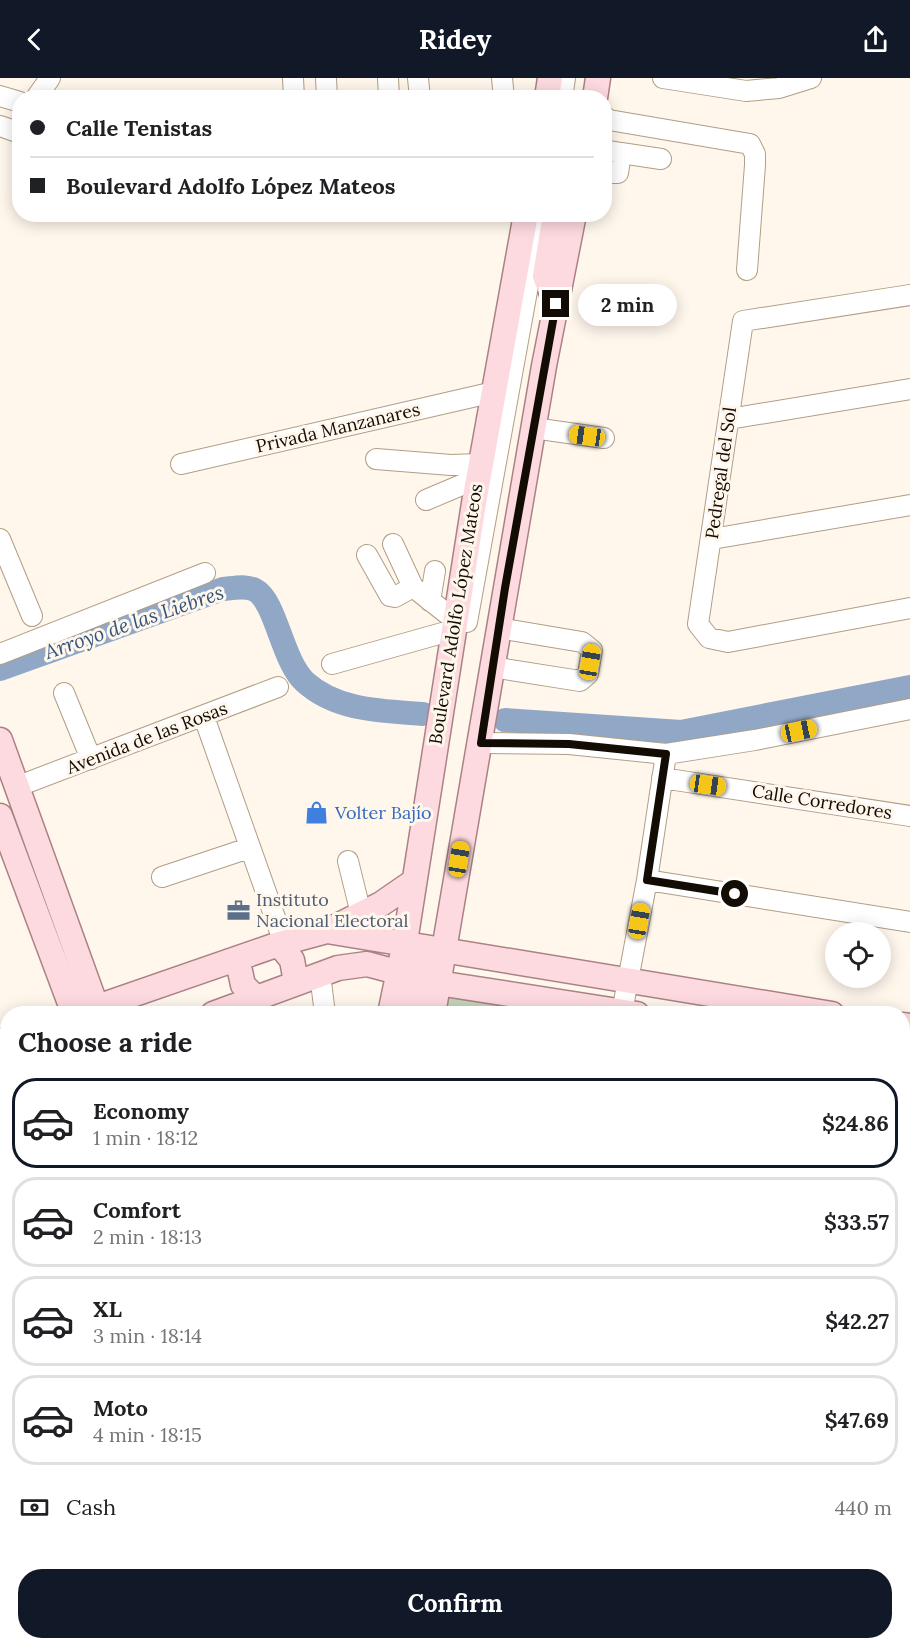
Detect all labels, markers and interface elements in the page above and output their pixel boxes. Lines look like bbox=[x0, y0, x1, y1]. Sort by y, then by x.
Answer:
text: Ridey bbox=[419, 22, 491, 56]
icon: back bbox=[18, 23, 51, 56]
icon: share bbox=[859, 23, 892, 56]
text: Calle Tenistas bbox=[66, 114, 212, 142]
text: Boulevard Adolfo López Mateos bbox=[66, 172, 395, 200]
callout: 2 min bbox=[577, 283, 676, 325]
route end bbox=[542, 290, 569, 317]
text: 2 min bbox=[601, 292, 654, 317]
street label: Privada Manzanares bbox=[253, 397, 422, 458]
street label: Pedregal del Sol bbox=[700, 405, 741, 541]
car bbox=[568, 425, 606, 447]
street label: Boulevard Adolfo López Mateos bbox=[424, 482, 487, 746]
water label: Arroyo de las Liebres bbox=[40, 579, 227, 664]
car bbox=[578, 643, 602, 681]
street label: Avenida de las Rosas bbox=[62, 696, 231, 779]
car bbox=[780, 718, 818, 744]
car bbox=[689, 774, 727, 796]
street label: Calle Corredores bbox=[750, 779, 894, 824]
shop icon: Volter Bajío bbox=[304, 800, 330, 826]
place label: Volter Bajío bbox=[334, 801, 432, 824]
car bbox=[447, 840, 471, 878]
route start bbox=[721, 880, 748, 907]
place label: Instituto Nacional Electoral bbox=[256, 888, 409, 932]
office icon: Instituto Nacional Electoral bbox=[225, 897, 251, 923]
car bbox=[627, 902, 651, 940]
map controls bbox=[825, 922, 891, 988]
button: locate bbox=[825, 922, 891, 988]
text: Choose a ride bbox=[18, 1025, 192, 1059]
icon: car bbox=[21, 1096, 75, 1150]
text: Economy bbox=[93, 1097, 189, 1125]
text: $24.86 bbox=[822, 1109, 889, 1137]
text: 1 min · 18:12 bbox=[93, 1125, 198, 1150]
icon: car bbox=[21, 1195, 75, 1249]
text: Comfort bbox=[93, 1196, 181, 1224]
text: $33.57 bbox=[824, 1208, 889, 1236]
text: 2 min · 18:13 bbox=[93, 1224, 202, 1249]
icon: car bbox=[21, 1294, 75, 1348]
text: XL bbox=[93, 1295, 122, 1323]
text: $42.27 bbox=[825, 1307, 889, 1335]
text: 3 min · 18:14 bbox=[93, 1323, 202, 1348]
icon: car bbox=[21, 1393, 75, 1447]
text: Moto bbox=[93, 1394, 148, 1422]
text: $47.69 bbox=[825, 1406, 889, 1434]
text: 4 min · 18:15 bbox=[93, 1422, 202, 1447]
icon: cash bbox=[18, 1491, 51, 1524]
text: Cash bbox=[66, 1493, 116, 1521]
text: 440 m bbox=[835, 1495, 892, 1520]
button: Confirm bbox=[18, 1569, 892, 1638]

